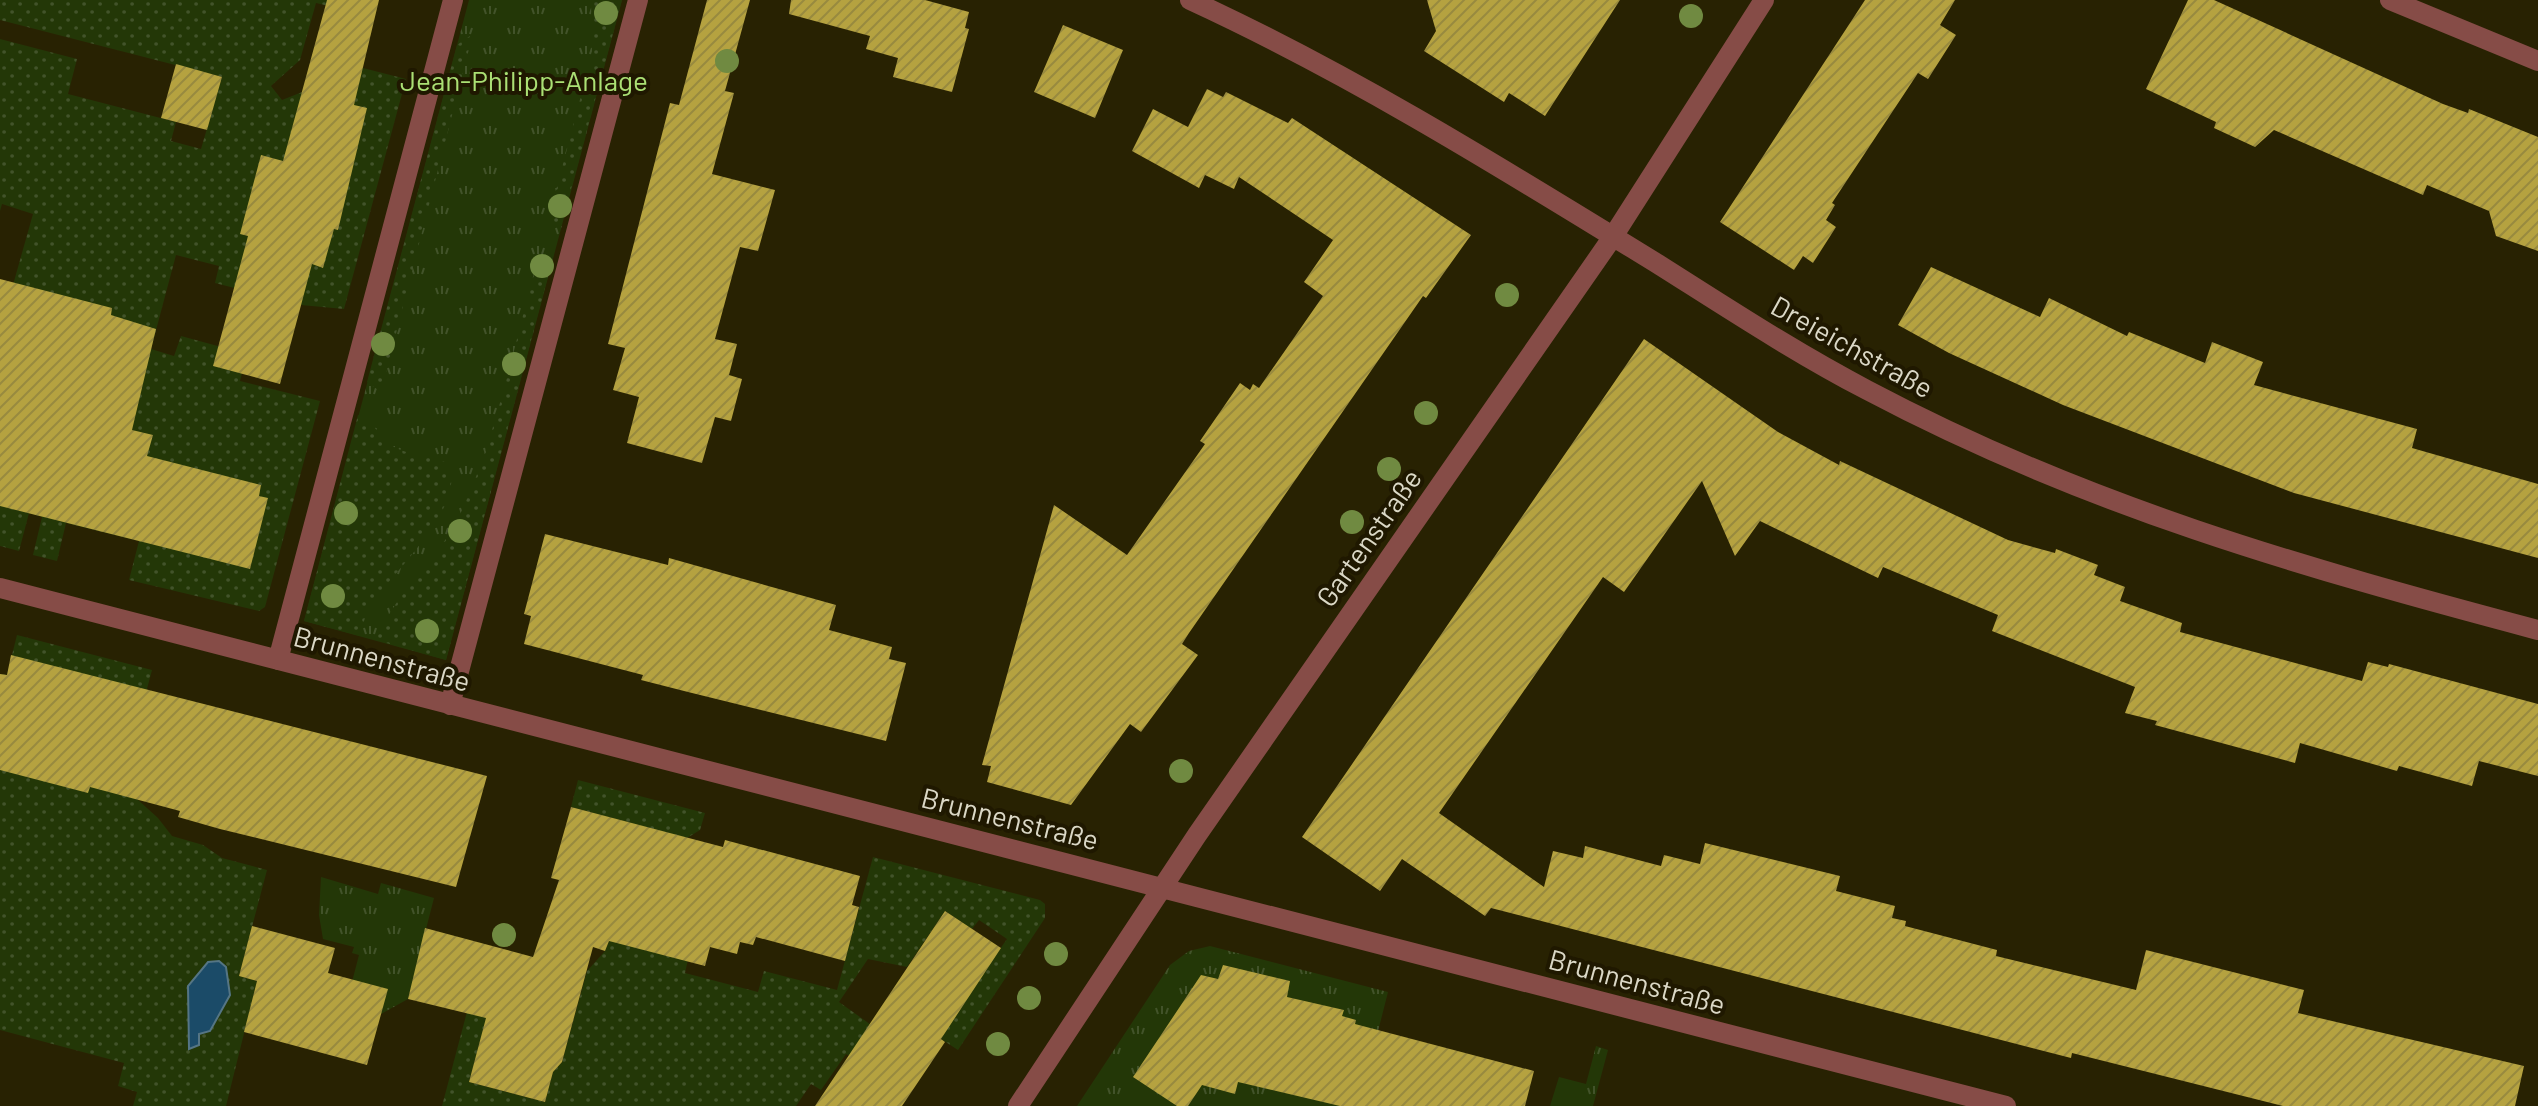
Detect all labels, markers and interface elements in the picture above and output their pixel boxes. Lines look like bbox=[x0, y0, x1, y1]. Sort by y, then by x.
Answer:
park label: Jean-Philipp-Anlage bbox=[400, 63, 648, 97]
street label: Dreieichstraße bbox=[1766, 288, 1939, 405]
street label: Gartenstraße bbox=[1308, 462, 1428, 613]
street label: Brunnenstraße bbox=[290, 618, 474, 698]
street label: Brunnenstraße bbox=[918, 780, 1102, 856]
street label: Brunnenstraße bbox=[1545, 941, 1729, 1021]

